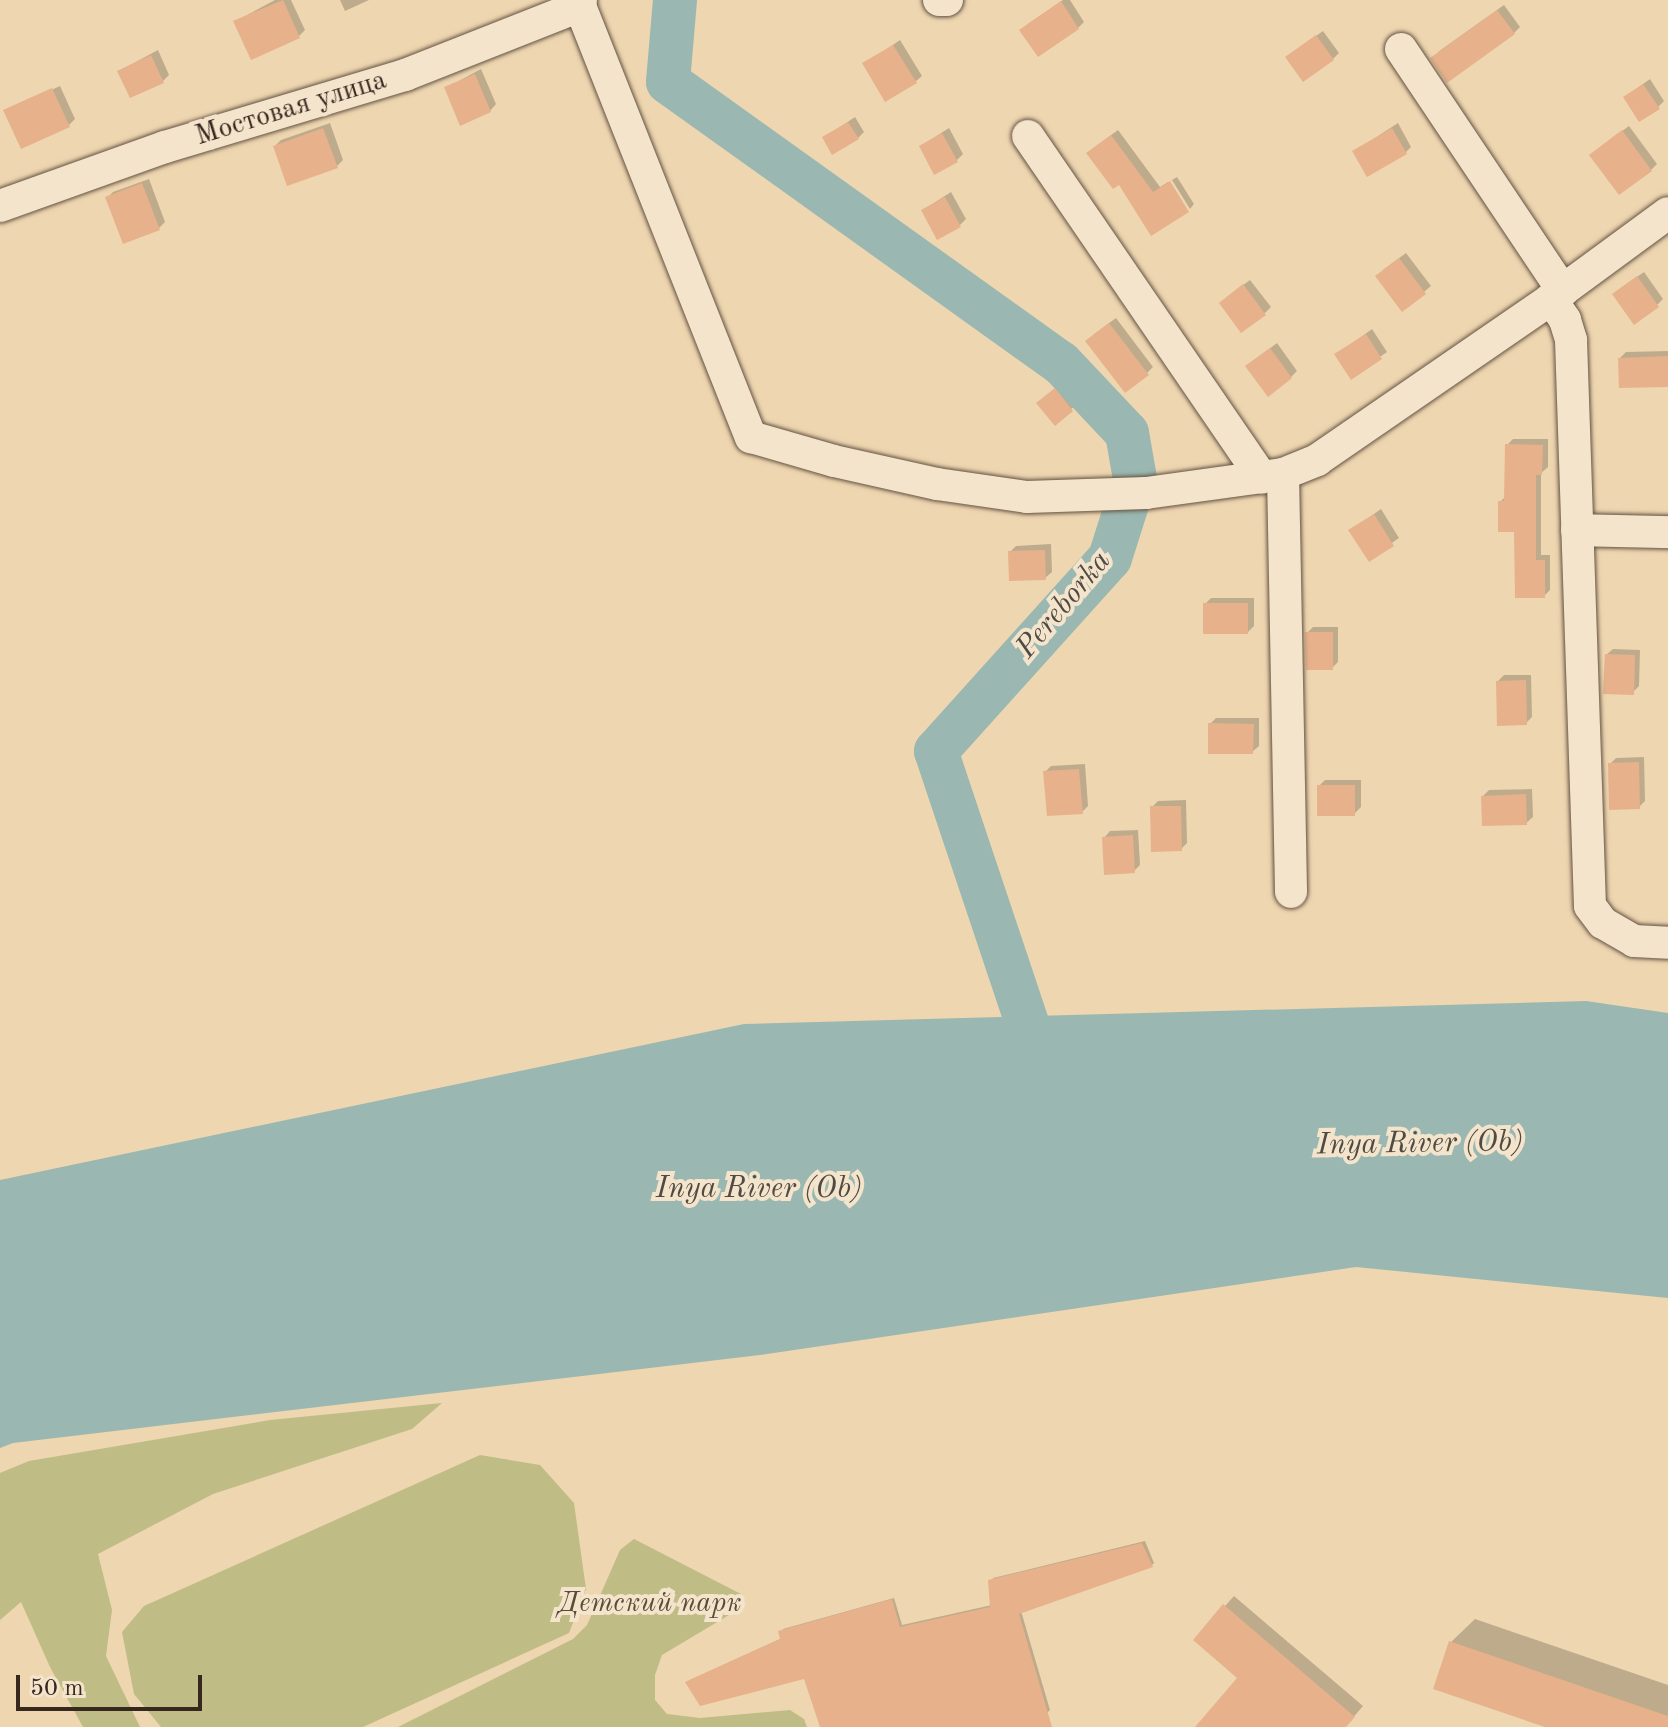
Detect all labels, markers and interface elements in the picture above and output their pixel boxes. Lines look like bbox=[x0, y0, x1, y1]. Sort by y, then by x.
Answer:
street label: Мостовая улица bbox=[191, 64, 391, 154]
water label: Pereborka bbox=[1009, 544, 1119, 666]
water label: Inya River (Ob) bbox=[1317, 1124, 1523, 1164]
water label: Inya River (Ob) bbox=[656, 1171, 862, 1207]
park label: Детский парк bbox=[558, 1587, 742, 1621]
scale bar bbox=[20, 1659, 206, 1709]
text: 50 m bbox=[30, 1677, 84, 1701]

